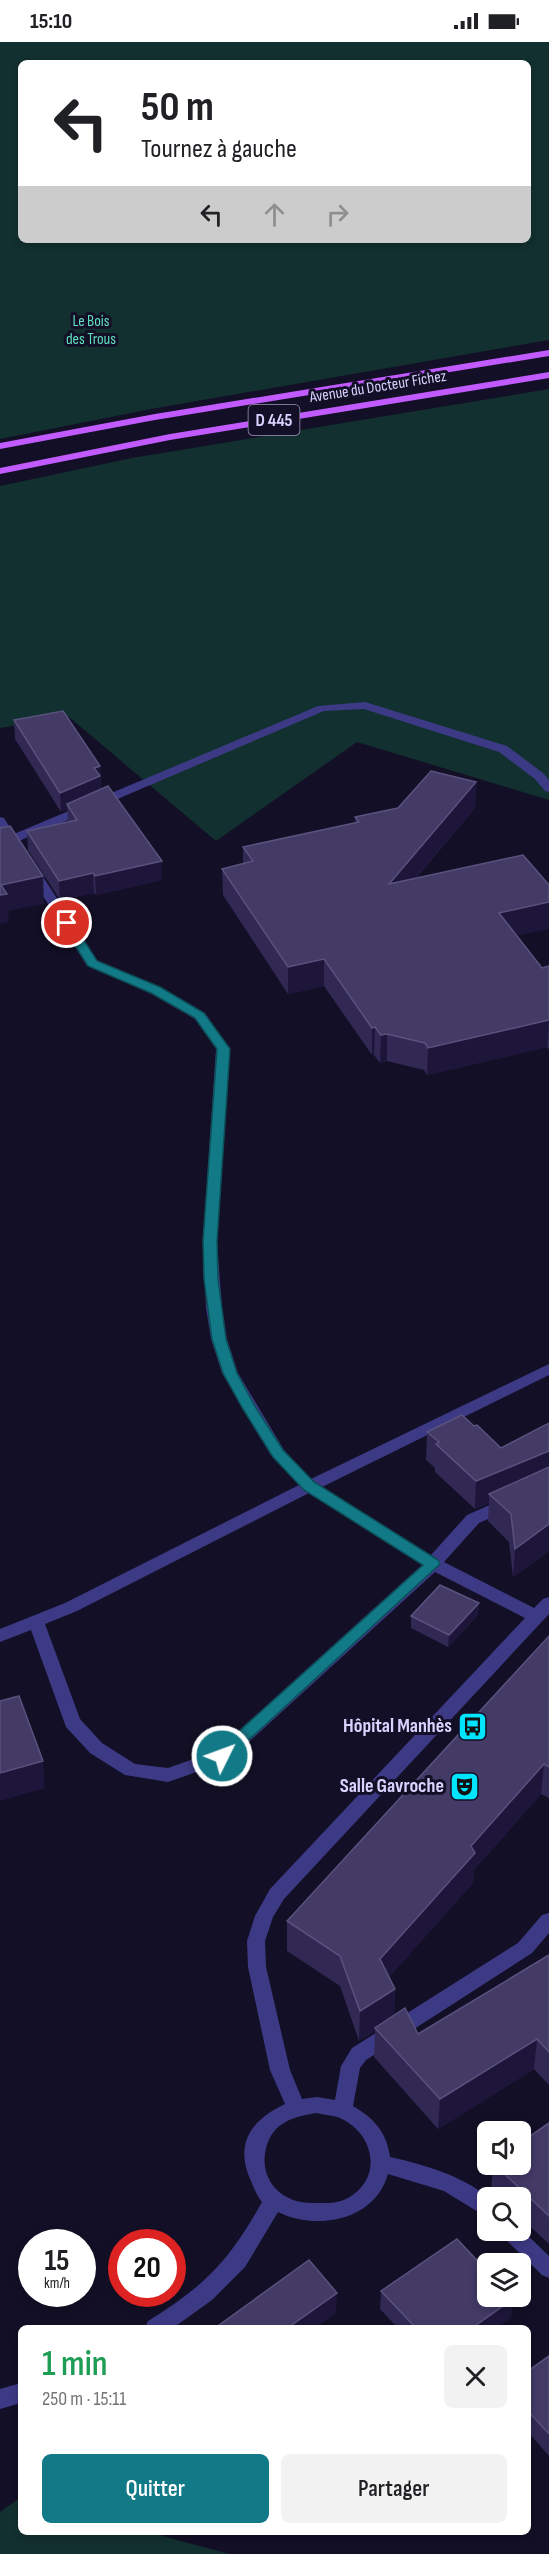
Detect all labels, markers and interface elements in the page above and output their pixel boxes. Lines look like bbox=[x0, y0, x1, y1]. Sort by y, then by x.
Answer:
text: 15:10 bbox=[30, 8, 72, 35]
text: 50 m bbox=[141, 82, 214, 133]
icon: left bbox=[42, 84, 120, 162]
text: Tournez à gauche bbox=[141, 133, 297, 165]
icon: left bbox=[195, 198, 228, 231]
icon: ahead bbox=[258, 198, 291, 231]
icon: right bbox=[321, 198, 354, 231]
park label: Le Bois des Trous bbox=[66, 312, 116, 349]
street label: Avenue du Docteur Fichez bbox=[307, 367, 448, 407]
road number: D 445 bbox=[248, 405, 300, 435]
pin bbox=[41, 897, 92, 948]
icon: arrive bbox=[50, 906, 83, 939]
bus stop icon: Hôpital Manhès bbox=[457, 1710, 489, 1742]
place label: Hôpital Manhès bbox=[343, 1714, 452, 1738]
position arrow bbox=[190, 1724, 254, 1788]
theatre icon: Salle Gavroche bbox=[449, 1770, 481, 1802]
place label: Salle Gavroche bbox=[340, 1774, 444, 1798]
map controls bbox=[477, 2121, 531, 2307]
button: sound bbox=[477, 2121, 531, 2175]
button: search bbox=[477, 2187, 531, 2241]
speed limit sign: 20 bbox=[108, 2229, 186, 2307]
text: 15 bbox=[45, 2243, 70, 2279]
button: layers bbox=[477, 2253, 531, 2307]
text: km/h bbox=[44, 2274, 70, 2293]
text: 1 min bbox=[42, 2343, 107, 2386]
button: close bbox=[444, 2345, 507, 2408]
text: 250 m · 15:11 bbox=[42, 2387, 126, 2411]
button: Quitter bbox=[42, 2454, 269, 2523]
button: Partager bbox=[281, 2454, 507, 2523]

